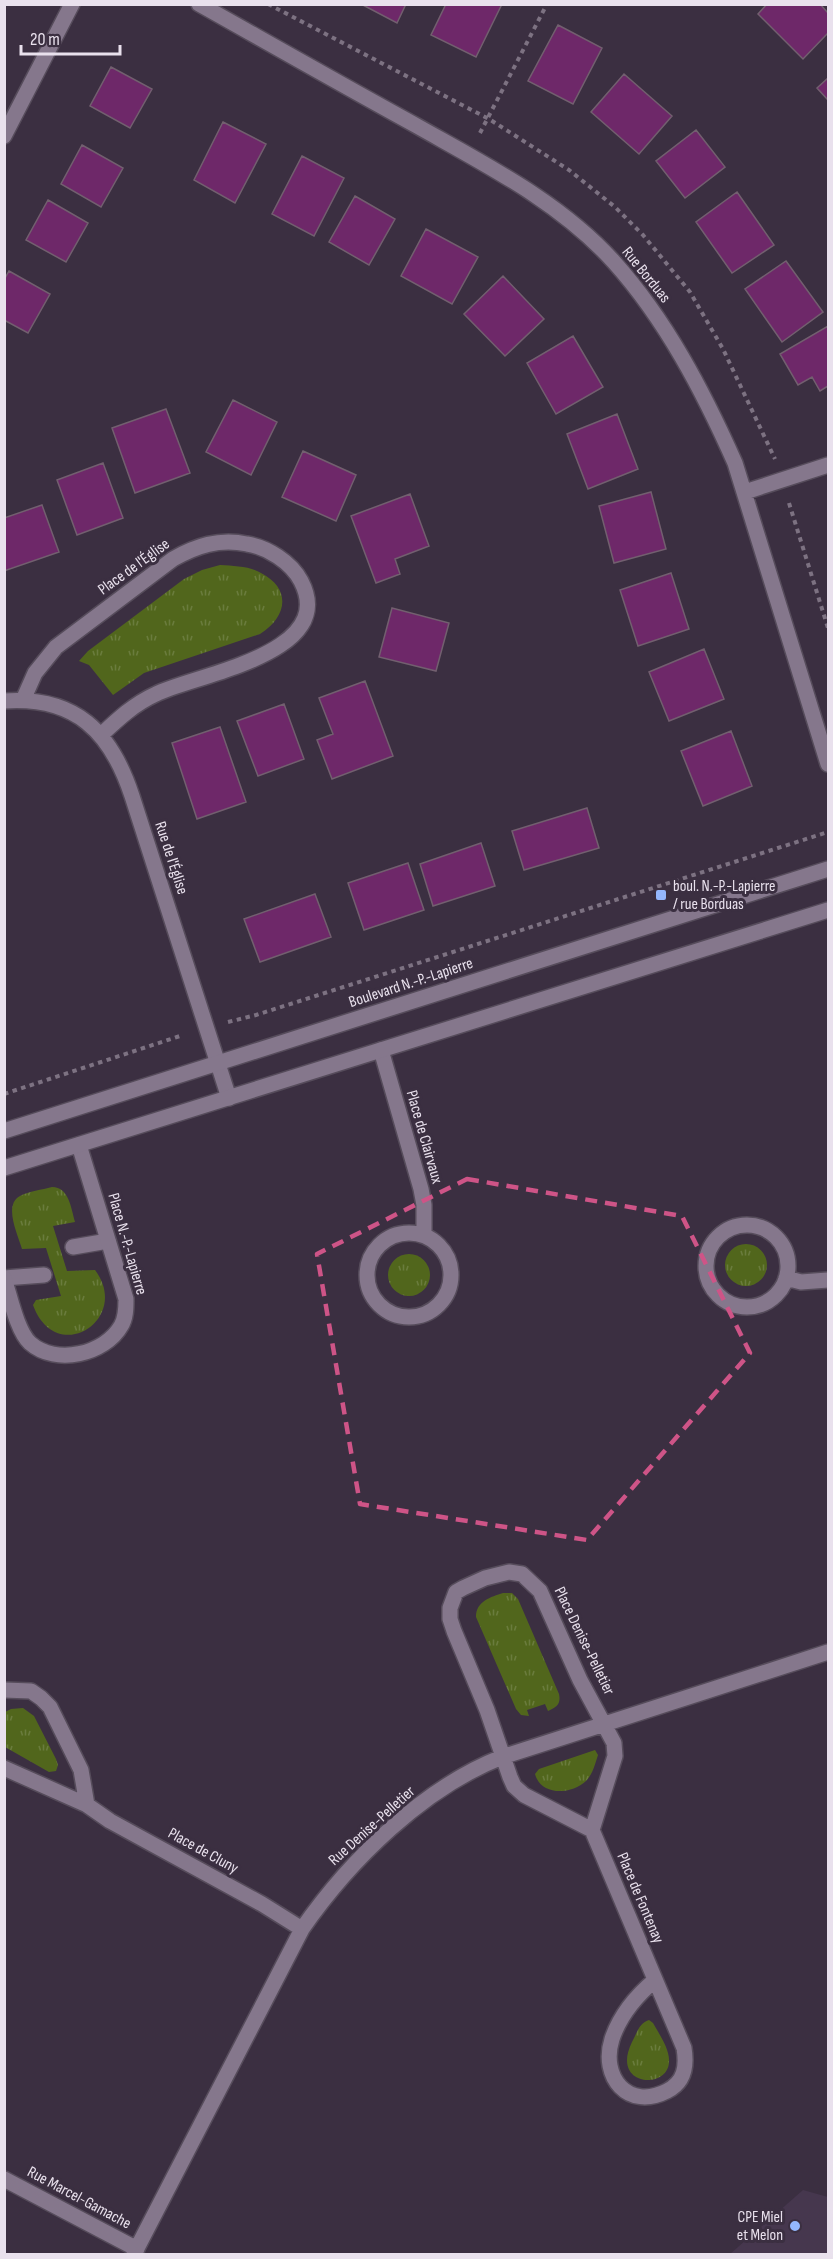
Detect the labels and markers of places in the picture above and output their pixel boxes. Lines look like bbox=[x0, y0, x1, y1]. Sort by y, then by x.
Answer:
place label: boul. N.-P.-Lapierre / rue Borduas bbox=[673, 877, 776, 914]
marker: boul. N.-P.-Lapierre / rue Borduas bbox=[654, 888, 668, 902]
place label: CPE Miel et Melon bbox=[737, 2208, 783, 2245]
marker: CPE Miel et Melon bbox=[788, 2219, 802, 2233]

